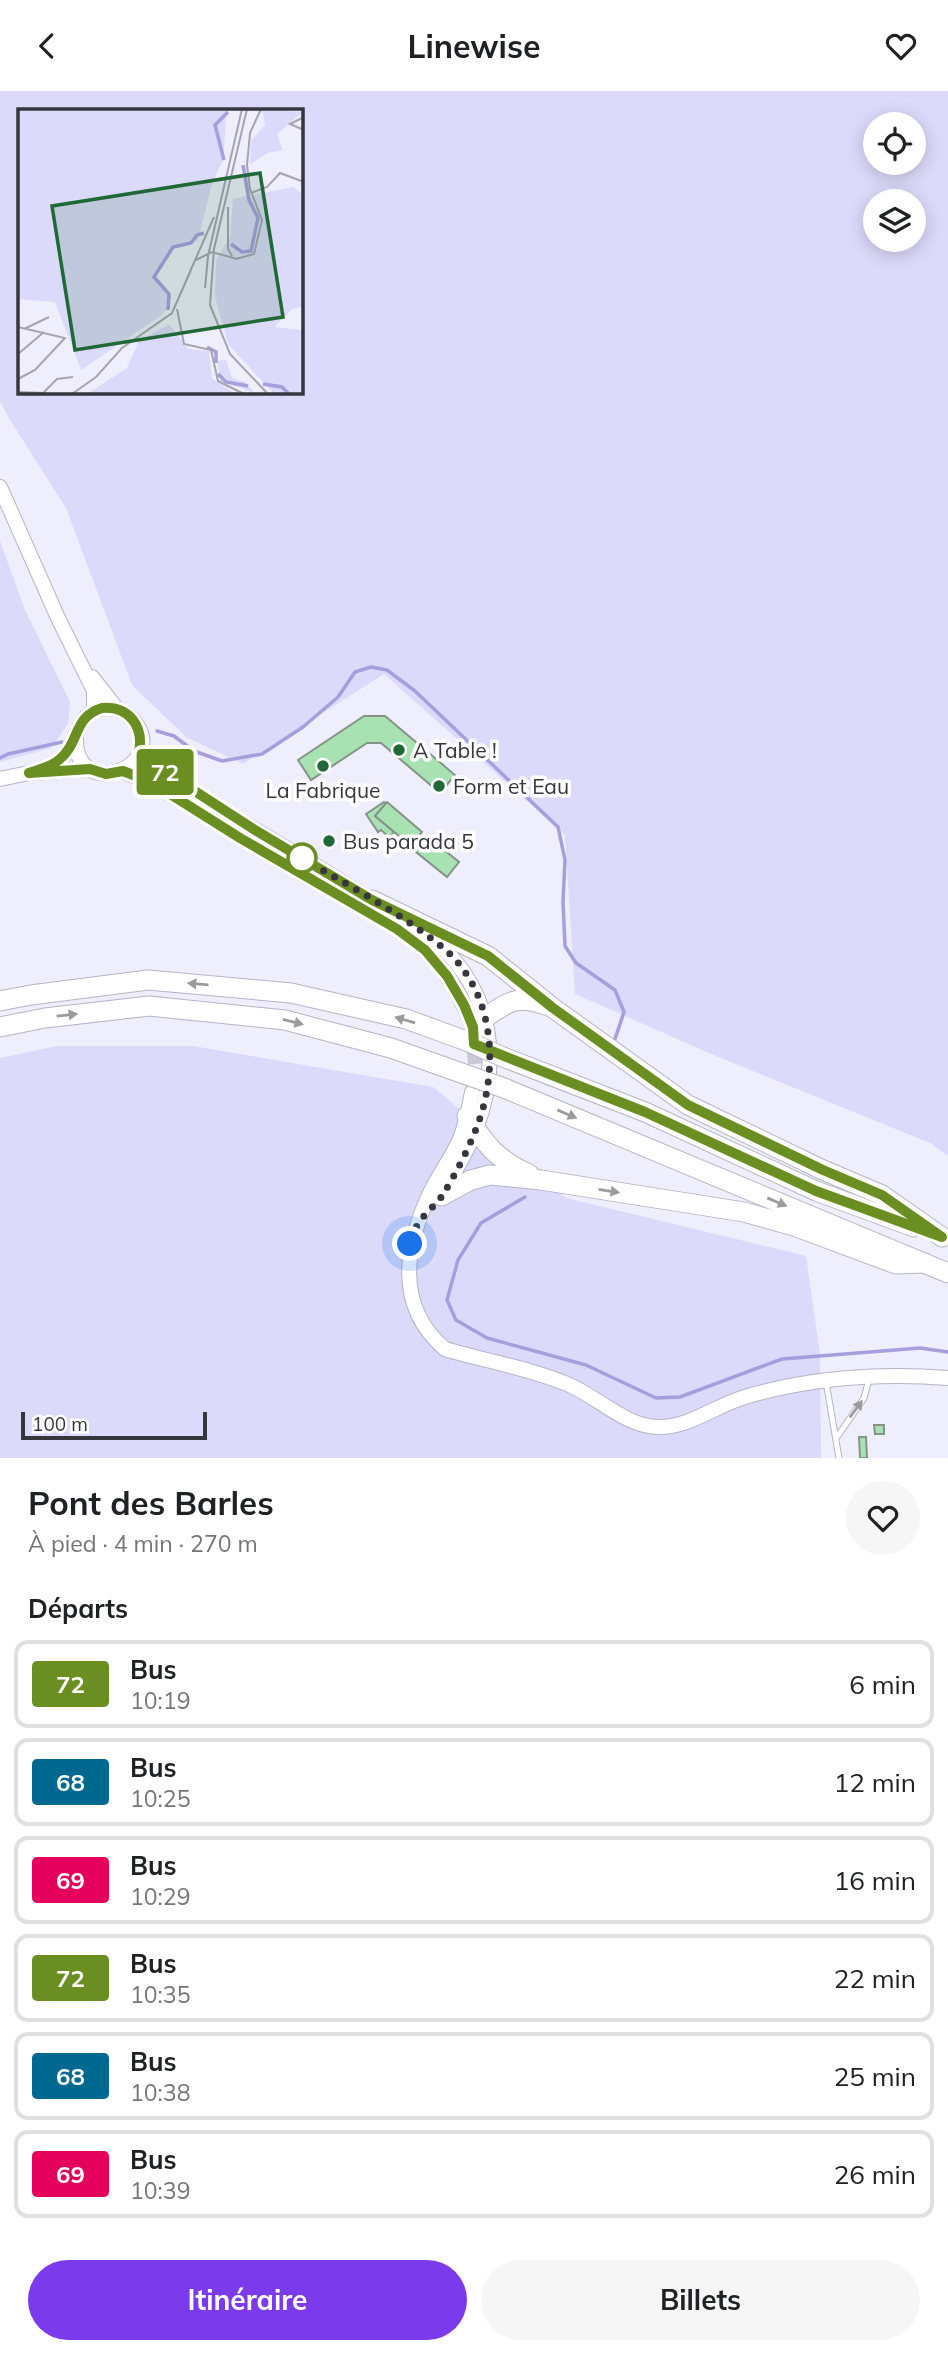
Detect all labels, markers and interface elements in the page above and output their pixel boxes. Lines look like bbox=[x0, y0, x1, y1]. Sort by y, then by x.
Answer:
text: Linewise bbox=[407, 26, 541, 66]
icon: back bbox=[28, 27, 66, 65]
icon: heart bbox=[882, 27, 920, 65]
inset map bbox=[18, 109, 303, 394]
map controls bbox=[863, 112, 926, 252]
button: locate bbox=[863, 112, 926, 175]
button: layers bbox=[863, 189, 926, 252]
place label: A Table ! bbox=[413, 737, 497, 763]
marker: A Table ! bbox=[391, 742, 407, 758]
line badge: 72 bbox=[134, 749, 196, 795]
text: 72 bbox=[151, 757, 179, 787]
marker: La Fabrique bbox=[315, 758, 331, 774]
place label: Form et Eau bbox=[453, 773, 569, 799]
place label: La Fabrique bbox=[266, 777, 380, 803]
marker: Form et Eau bbox=[431, 778, 447, 794]
place label: Bus parada 5 bbox=[343, 828, 474, 854]
marker: Bus parada 5 bbox=[321, 833, 337, 849]
unlabelled marker bbox=[287, 843, 317, 873]
one-way arrow bbox=[187, 979, 209, 990]
one-way arrow bbox=[56, 1010, 78, 1021]
one-way arrow bbox=[394, 1014, 415, 1024]
one-way arrow bbox=[282, 1017, 304, 1028]
one-way arrow bbox=[557, 1108, 577, 1120]
one-way arrow bbox=[598, 1185, 620, 1196]
one-way arrow bbox=[766, 1197, 787, 1208]
your location bbox=[392, 1226, 427, 1261]
one-way arrow bbox=[849, 1399, 863, 1418]
scale bar bbox=[21, 1409, 206, 1441]
text: 100 m bbox=[32, 1412, 88, 1436]
button: heart bbox=[846, 1481, 920, 1555]
text: Pont des Barles bbox=[28, 1482, 274, 1523]
text: À pied · 4 min · 270 m bbox=[28, 1529, 258, 1558]
text: Départs bbox=[28, 1592, 128, 1625]
text: Bus bbox=[130, 1653, 176, 1686]
text: 6 min bbox=[849, 1668, 916, 1701]
text: 72 bbox=[56, 1669, 85, 1699]
text: 10:19 bbox=[130, 1686, 190, 1715]
text: Bus bbox=[130, 1751, 176, 1784]
text: 12 min bbox=[834, 1766, 916, 1799]
text: 68 bbox=[56, 1767, 85, 1797]
text: 10:25 bbox=[130, 1784, 190, 1813]
text: Bus bbox=[130, 1849, 176, 1882]
text: 16 min bbox=[834, 1864, 916, 1897]
text: 69 bbox=[56, 1865, 85, 1895]
text: 10:29 bbox=[130, 1882, 190, 1911]
text: Bus bbox=[130, 1947, 176, 1980]
text: 22 min bbox=[834, 1962, 916, 1995]
text: 72 bbox=[56, 1963, 85, 1993]
text: 10:35 bbox=[130, 1980, 190, 2009]
text: Bus bbox=[130, 2045, 176, 2078]
text: 25 min bbox=[834, 2060, 916, 2093]
text: 68 bbox=[56, 2061, 85, 2091]
text: 10:38 bbox=[130, 2078, 190, 2107]
text: Bus bbox=[130, 2143, 176, 2176]
text: 26 min bbox=[834, 2158, 916, 2191]
text: 69 bbox=[56, 2159, 85, 2189]
text: 10:39 bbox=[130, 2176, 190, 2205]
button: Itinéraire bbox=[28, 2260, 467, 2340]
button: Billets bbox=[481, 2260, 920, 2340]

